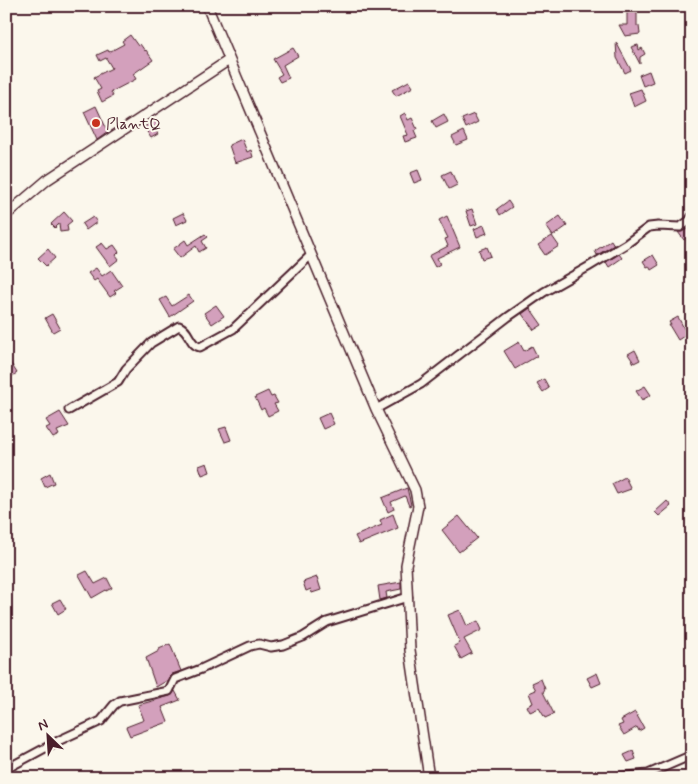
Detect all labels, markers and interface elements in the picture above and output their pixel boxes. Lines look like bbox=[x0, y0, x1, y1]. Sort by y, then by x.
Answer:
place label: PlantQ bbox=[106, 114, 161, 135]
marker: PlantQ bbox=[90, 117, 102, 129]
north arrow bbox=[22, 712, 72, 762]
text: N bbox=[35, 715, 51, 735]

